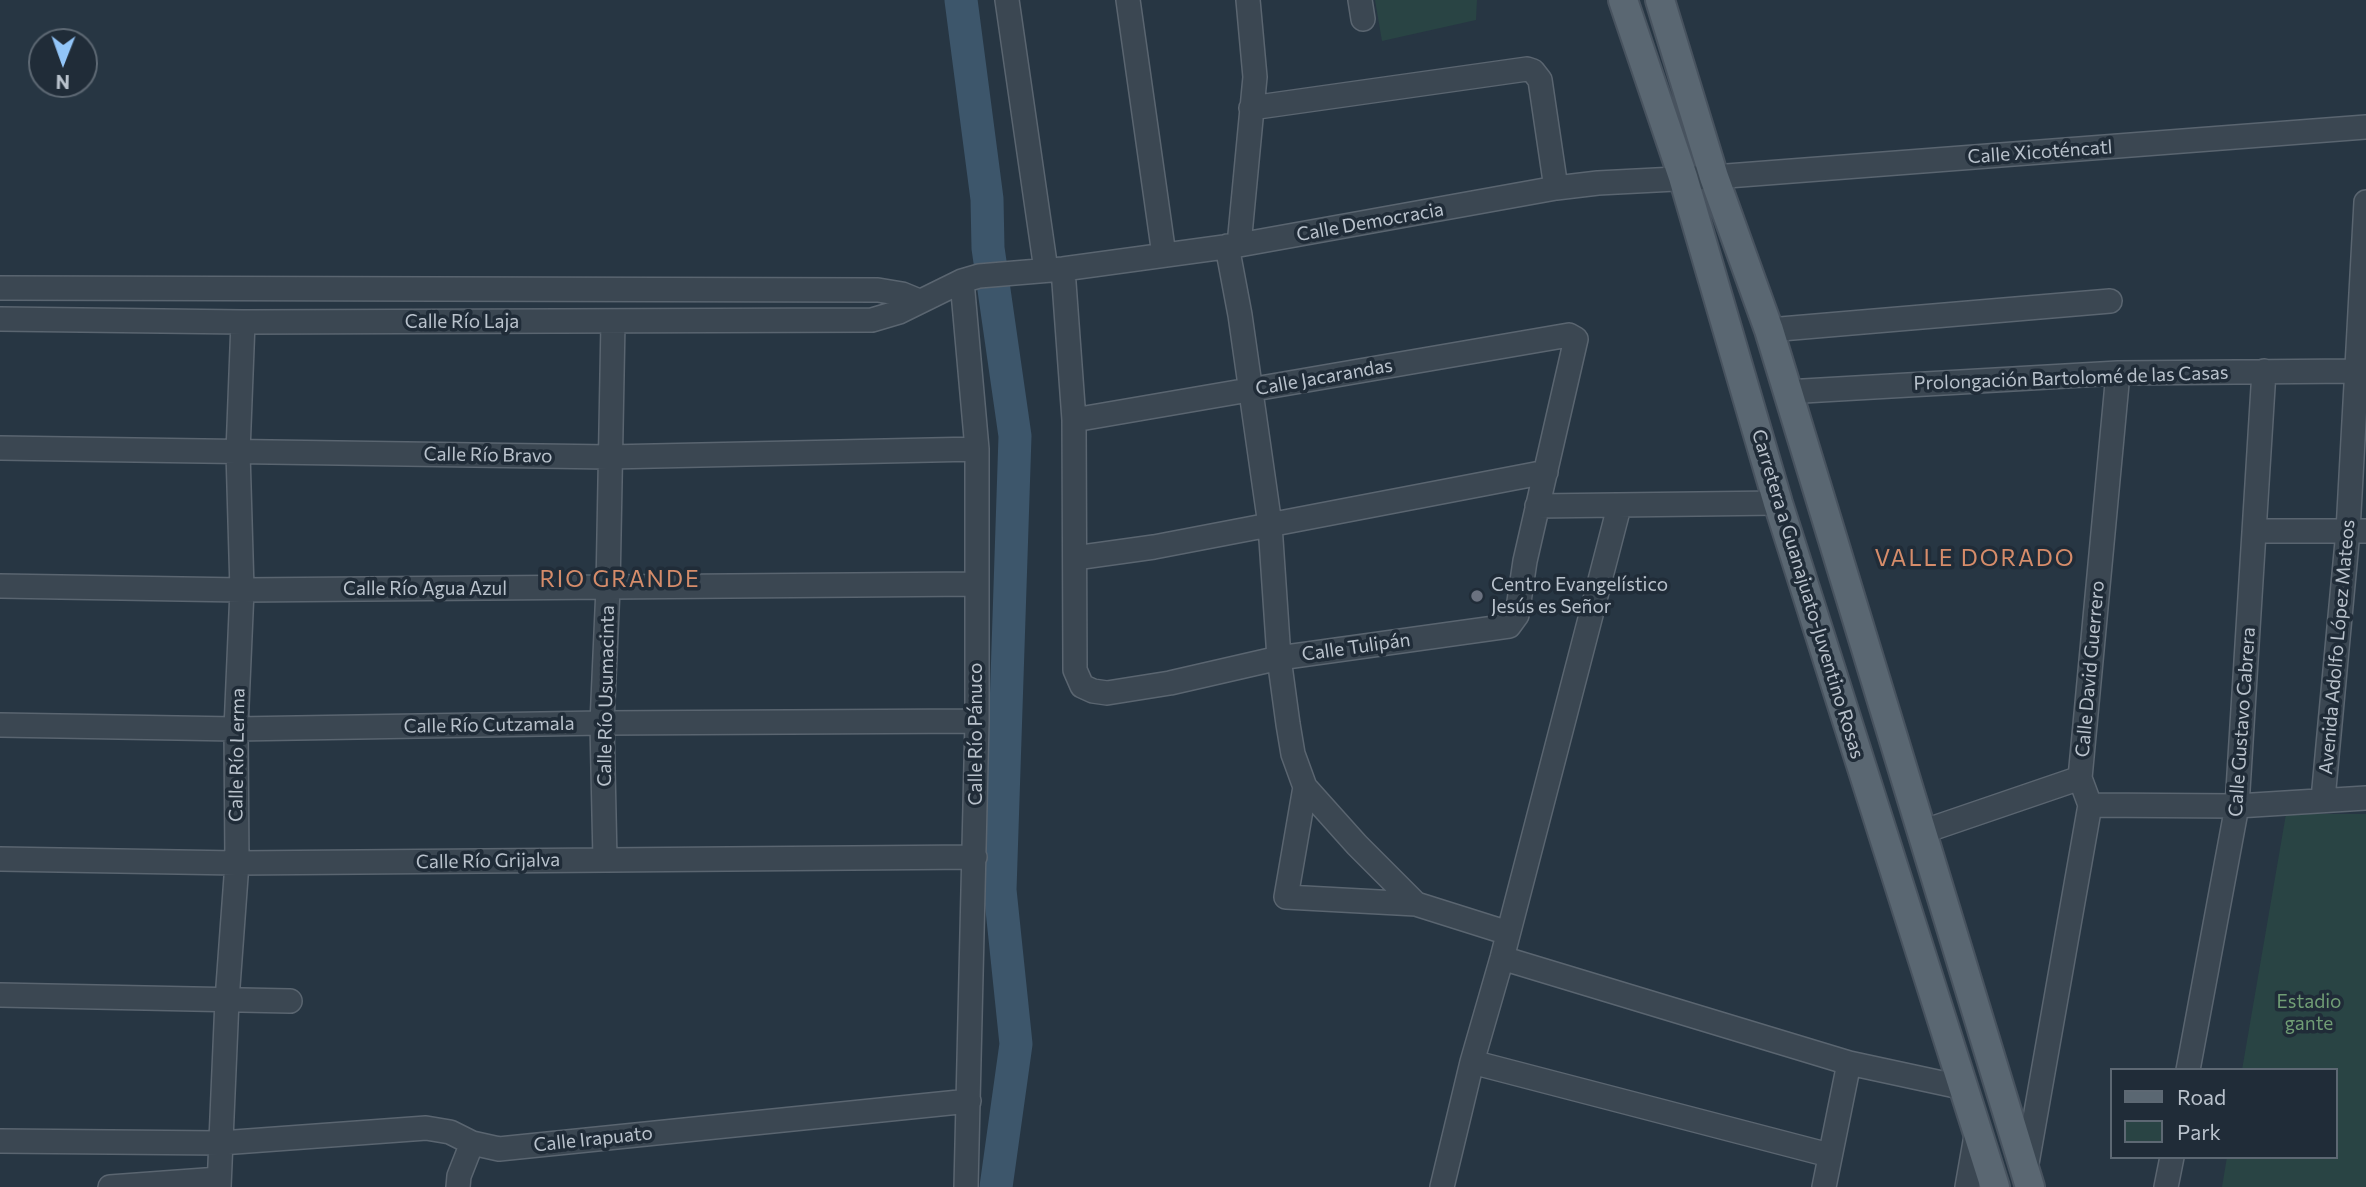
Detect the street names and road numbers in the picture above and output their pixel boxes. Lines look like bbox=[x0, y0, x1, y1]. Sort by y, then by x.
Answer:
street label: Calle Xicoténcatl bbox=[1967, 136, 2113, 168]
street label: Calle Democracia bbox=[1295, 198, 1445, 246]
street label: Calle Río Laja bbox=[405, 311, 519, 333]
street label: Calle Jacarandas bbox=[1254, 354, 1394, 400]
street label: Prolongación Bartolomé de las Casas bbox=[1913, 361, 2229, 395]
street label: Carretera a Guanajuato-Juventino Rosas bbox=[1747, 427, 1869, 761]
street label: Calle Río Bravo bbox=[423, 442, 553, 468]
street label: Avenida Adolfo López Mateos bbox=[2314, 518, 2360, 776]
street label: Calle Río Agua Azul bbox=[343, 578, 507, 600]
street label: Calle David Guerrero bbox=[2071, 580, 2109, 758]
street label: Calle Río Usumacinta bbox=[593, 605, 619, 787]
street label: Calle Gustavo Cabrera bbox=[2224, 626, 2260, 818]
street label: Calle Tulipán bbox=[1300, 628, 1412, 666]
street label: Calle Río Pánuco bbox=[965, 663, 987, 805]
street label: Calle Río Lerma bbox=[224, 688, 250, 822]
street label: Calle Río Cutzamala bbox=[403, 712, 575, 738]
street label: Calle Río Grijalva bbox=[416, 848, 560, 874]
street label: Calle Irapuato bbox=[532, 1121, 654, 1157]

